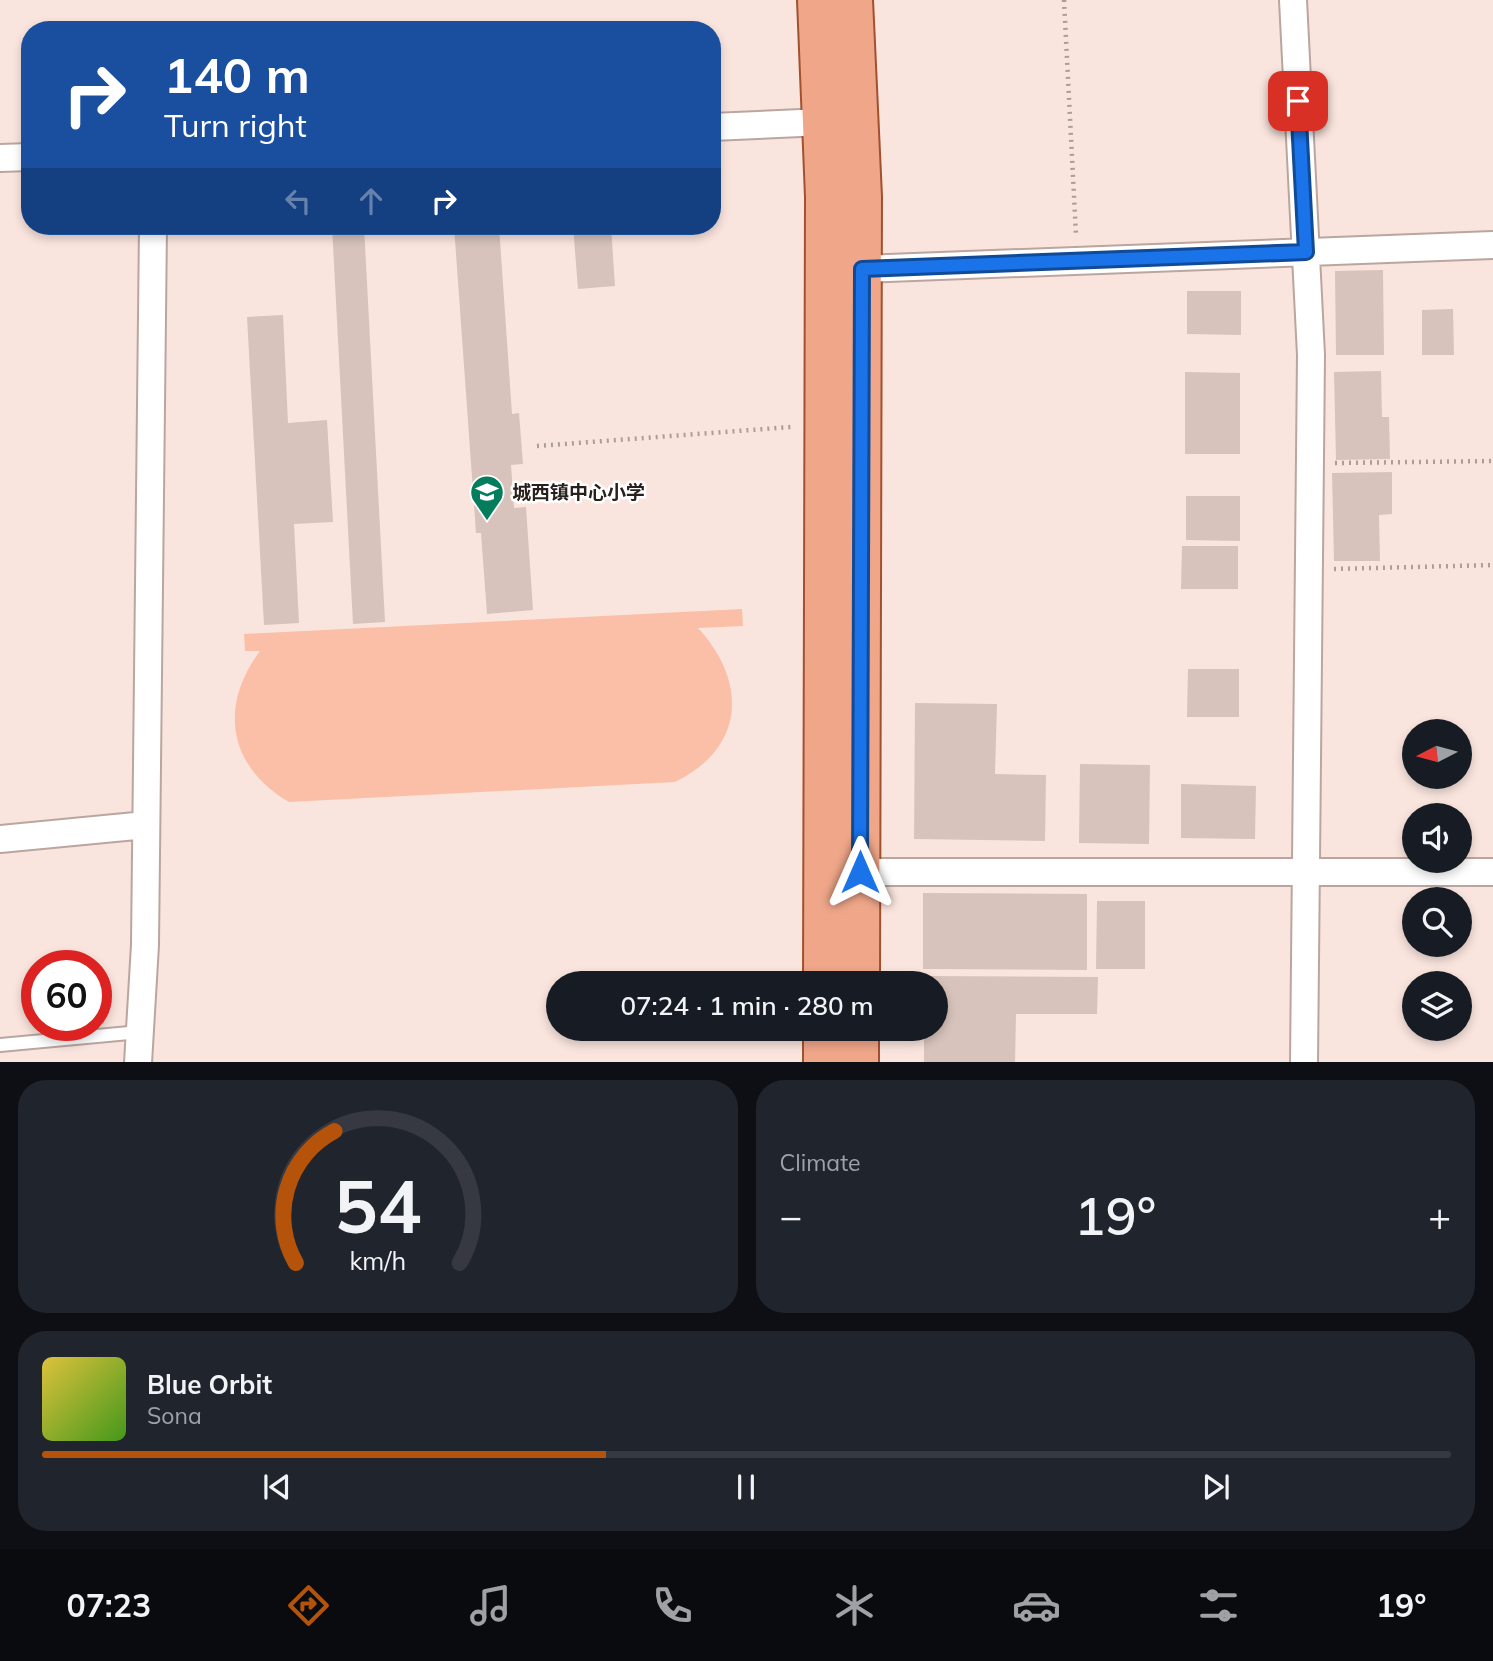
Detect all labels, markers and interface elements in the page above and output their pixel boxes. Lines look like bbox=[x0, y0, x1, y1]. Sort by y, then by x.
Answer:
text: 140 m bbox=[164, 44, 310, 105]
icon: right bbox=[49, 49, 140, 140]
pin bbox=[1268, 71, 1328, 131]
icon: arrive bbox=[1279, 82, 1317, 120]
text: Turn right bbox=[164, 105, 307, 145]
icon: left bbox=[279, 182, 317, 220]
icon: ahead bbox=[352, 182, 390, 220]
icon: right bbox=[425, 182, 463, 220]
school or university icon: 城西镇中心小学 bbox=[468, 473, 506, 522]
place label: 城西镇中心小学 bbox=[512, 480, 645, 504]
north arrow bbox=[1402, 719, 1472, 789]
map controls bbox=[1402, 719, 1472, 1041]
button: sound bbox=[1402, 803, 1472, 873]
position arrow bbox=[823, 835, 897, 909]
button: search bbox=[1402, 887, 1472, 957]
speed limit sign: 60 bbox=[21, 950, 112, 1041]
button: layers bbox=[1402, 971, 1472, 1041]
text: 07:24 · 1 min · 280 m bbox=[620, 989, 874, 1022]
text: Climate bbox=[780, 1148, 861, 1177]
text: 54 bbox=[334, 1160, 421, 1251]
text: 19° bbox=[1074, 1183, 1156, 1248]
text: − bbox=[780, 1192, 802, 1240]
text: + bbox=[1428, 1192, 1451, 1240]
text: km/h bbox=[349, 1244, 406, 1275]
text: Blue Orbit bbox=[147, 1368, 272, 1401]
text: Sona bbox=[147, 1401, 202, 1430]
icon: previous bbox=[258, 1468, 296, 1506]
icon: pause bbox=[727, 1468, 765, 1506]
icon: next bbox=[1197, 1468, 1235, 1506]
icon: directions bbox=[284, 1581, 333, 1630]
icon: music bbox=[466, 1581, 515, 1630]
icon: phone bbox=[648, 1581, 697, 1630]
icon: climate bbox=[830, 1581, 879, 1630]
icon: car bbox=[1012, 1581, 1061, 1630]
icon: filters bbox=[1194, 1581, 1243, 1630]
text: 07:23 bbox=[66, 1585, 151, 1625]
text: 19° bbox=[1376, 1585, 1426, 1625]

